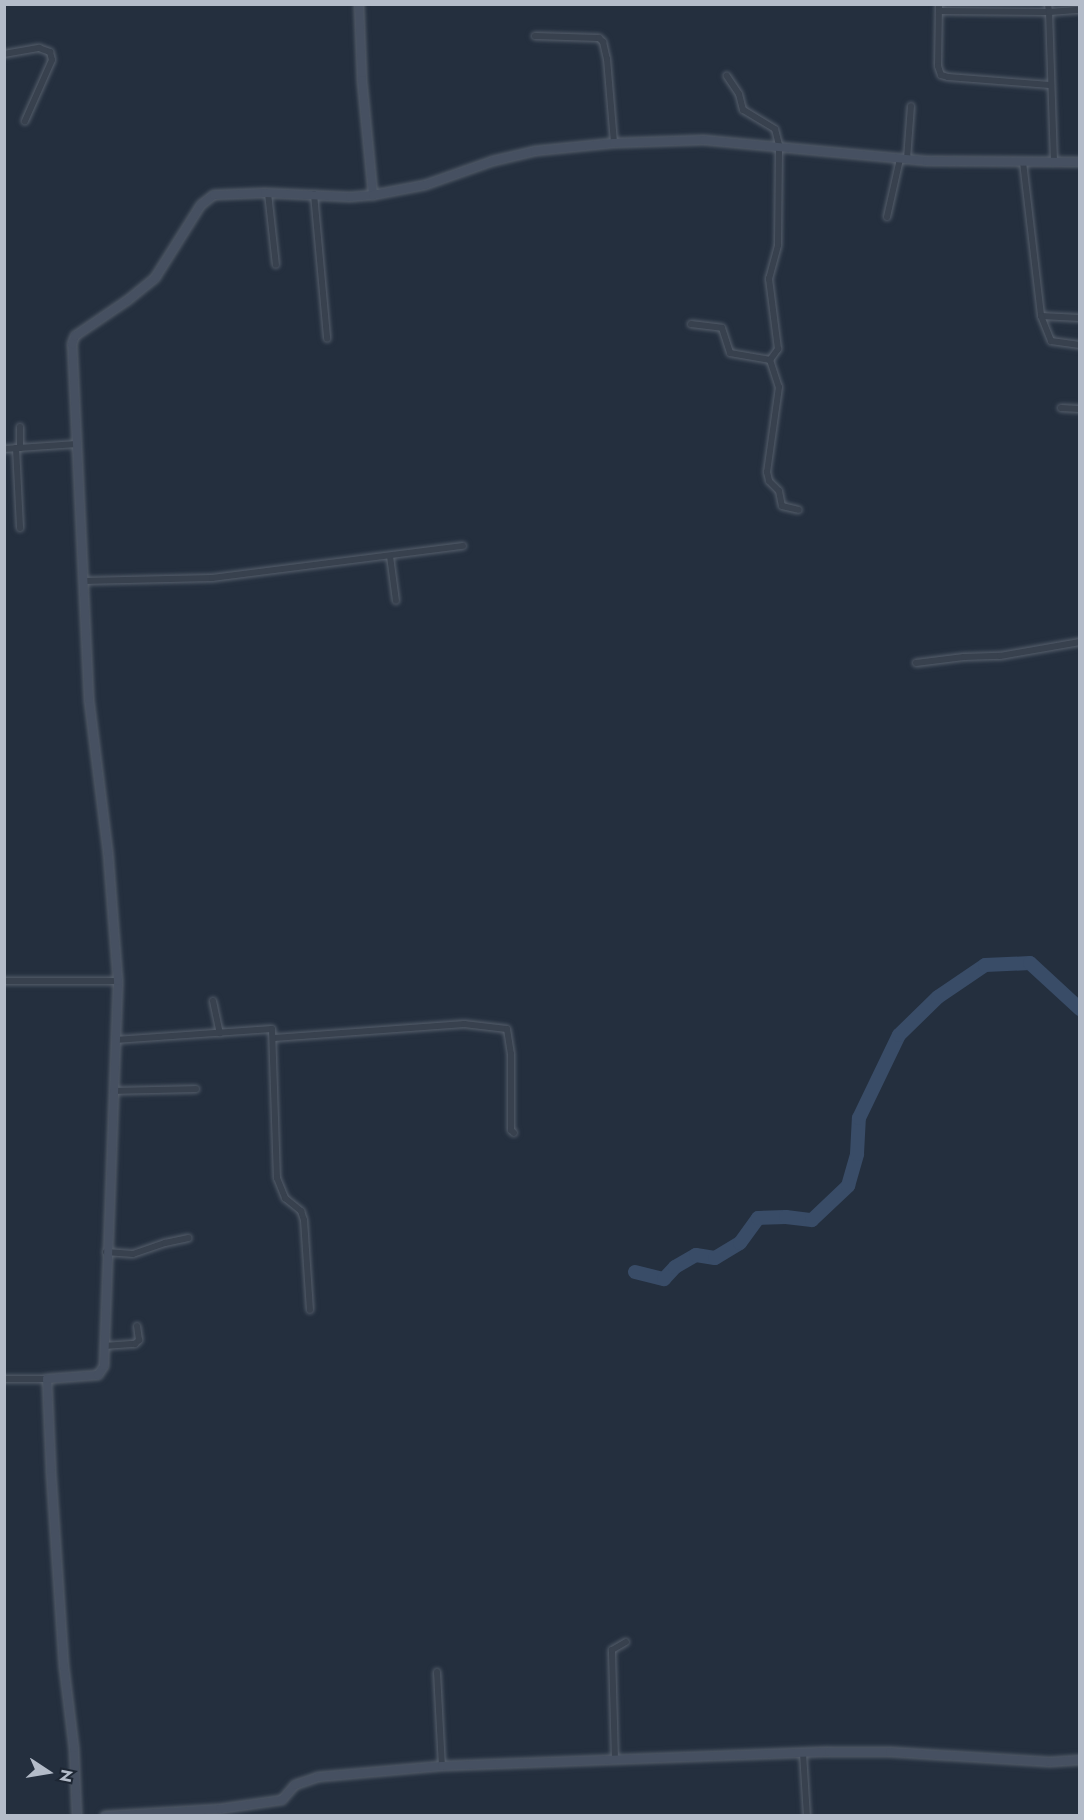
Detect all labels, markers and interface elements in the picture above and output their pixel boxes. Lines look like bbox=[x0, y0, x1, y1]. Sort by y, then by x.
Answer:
north arrow bbox=[18, 1742, 78, 1802]
text: N bbox=[54, 1767, 79, 1784]

